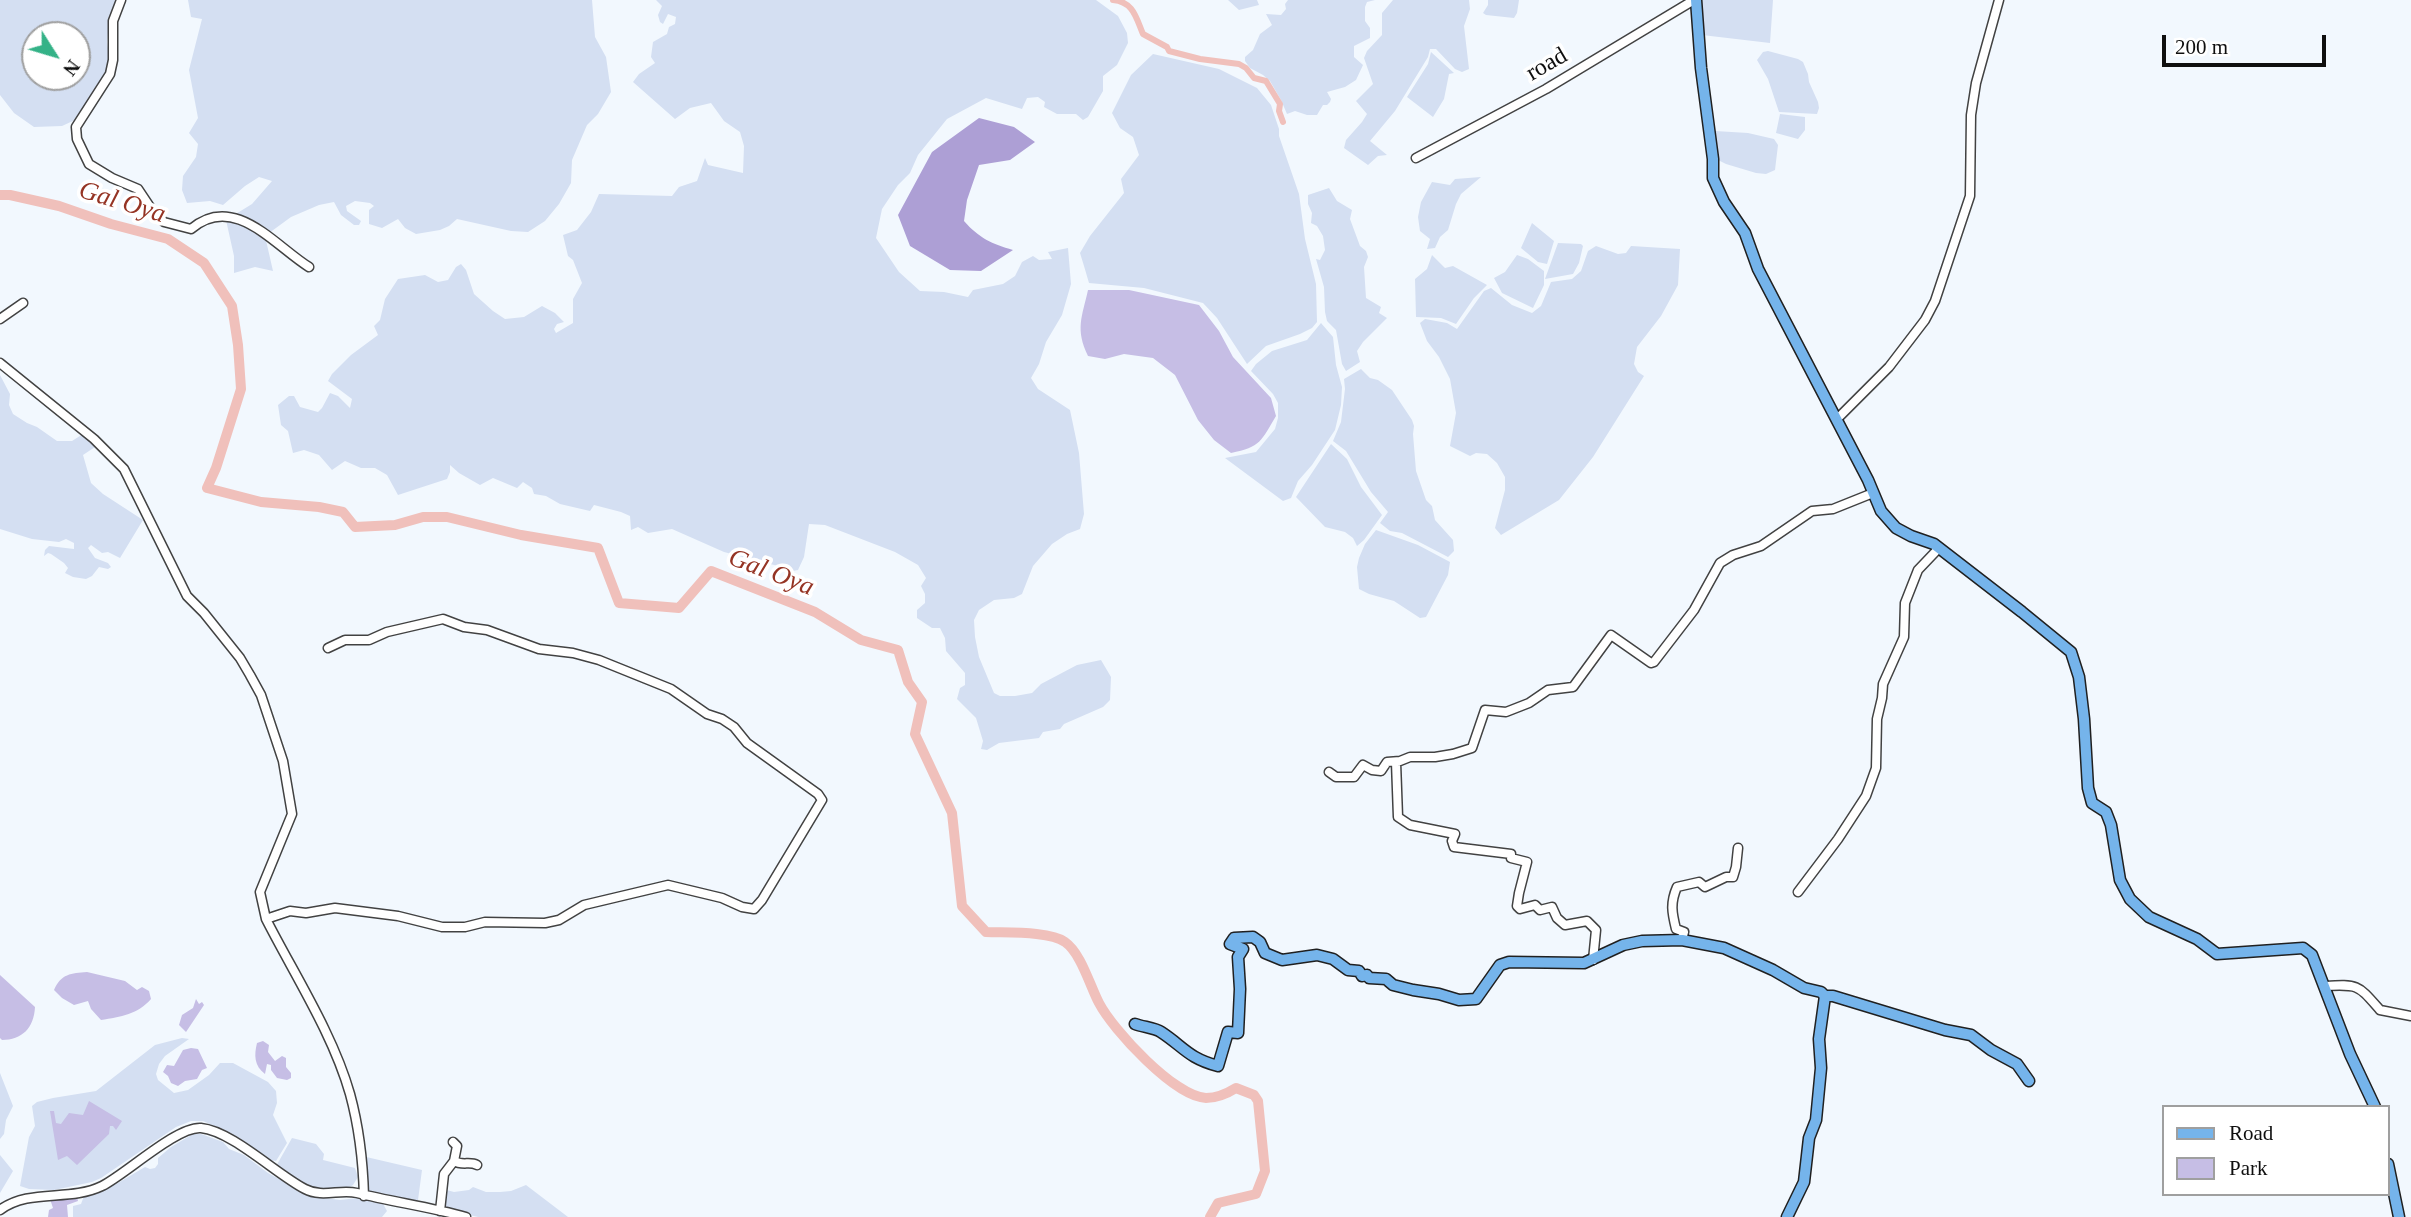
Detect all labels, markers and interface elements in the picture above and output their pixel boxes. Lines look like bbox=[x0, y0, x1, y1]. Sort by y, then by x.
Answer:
north arrow bbox=[21, 21, 91, 91]
scale bar bbox=[2166, 21, 2330, 65]
text: 200 m bbox=[2175, 35, 2228, 59]
street label: road bbox=[1521, 42, 1573, 88]
text: N bbox=[59, 56, 84, 80]
water label: Gal Oya bbox=[75, 175, 169, 231]
water label: Gal Oya bbox=[724, 543, 818, 603]
legend bbox=[2162, 1105, 2390, 1196]
text: Road bbox=[2229, 1121, 2273, 1145]
text: Park bbox=[2229, 1156, 2268, 1180]

